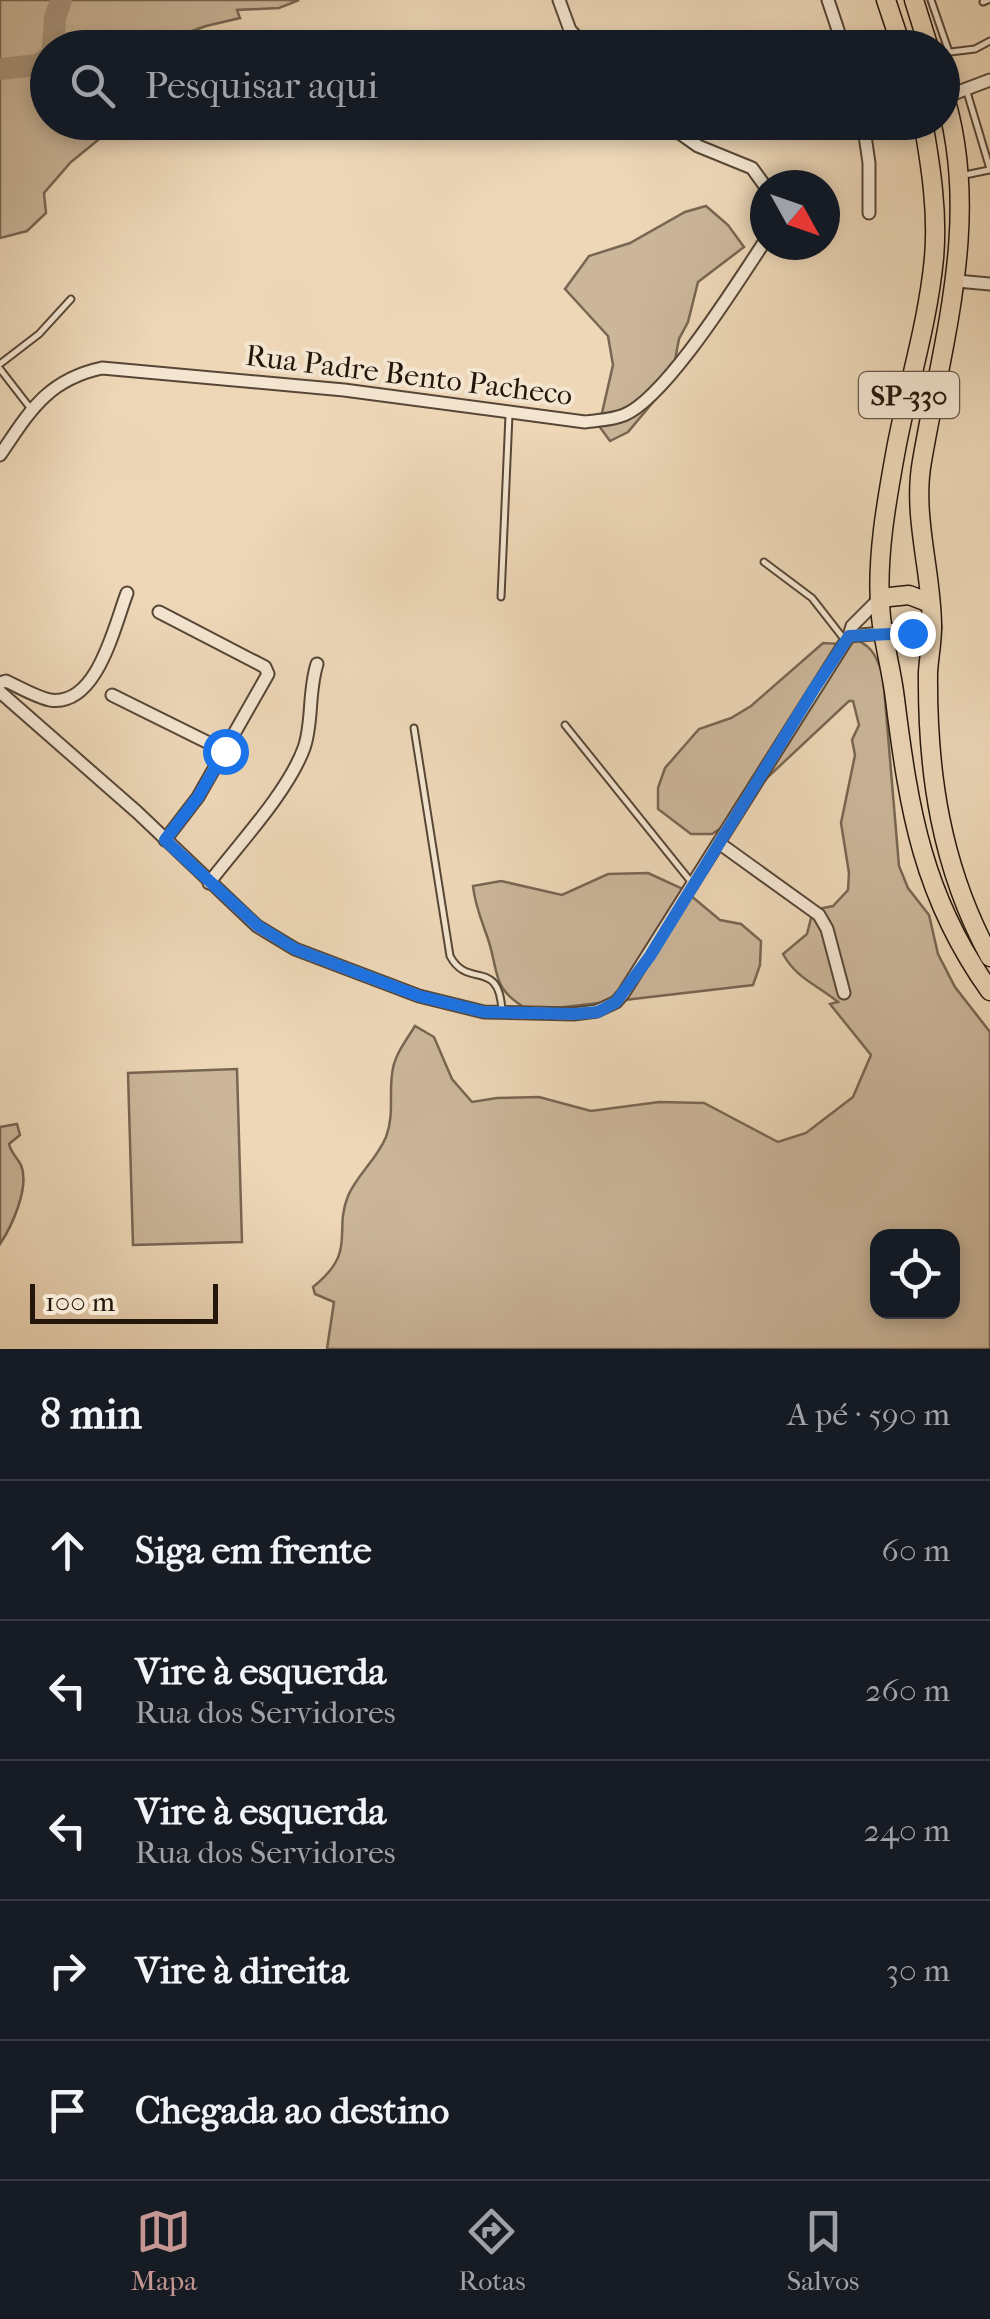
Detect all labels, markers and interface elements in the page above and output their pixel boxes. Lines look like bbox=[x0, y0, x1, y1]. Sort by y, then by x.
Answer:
search box bbox=[30, 30, 960, 140]
icon: search bbox=[65, 58, 120, 113]
text: Pesquisar aqui bbox=[145, 63, 378, 108]
north arrow bbox=[750, 170, 840, 260]
street label: Rua Padre Bento Pacheco bbox=[243, 338, 574, 413]
road number: SP-330 bbox=[859, 372, 959, 418]
route end bbox=[890, 611, 936, 657]
route start bbox=[203, 729, 249, 775]
map controls bbox=[870, 1229, 960, 1319]
button: locate bbox=[870, 1229, 960, 1319]
scale bar bbox=[30, 1279, 218, 1324]
text: 100 m bbox=[45, 1285, 115, 1318]
text: 8 min bbox=[40, 1390, 142, 1439]
text: A pé · 590 m bbox=[787, 1396, 950, 1433]
icon: ahead bbox=[40, 1523, 95, 1578]
text: Siga em frente bbox=[135, 1528, 372, 1573]
text: 60 m bbox=[882, 1532, 950, 1569]
text: Vire à esquerda bbox=[135, 1649, 386, 1694]
icon: left bbox=[40, 1663, 95, 1718]
text: 260 m bbox=[865, 1672, 950, 1709]
text: Rua dos Servidores bbox=[135, 1694, 396, 1731]
text: Vire à esquerda bbox=[135, 1789, 386, 1834]
icon: left bbox=[40, 1803, 95, 1858]
text: 240 m bbox=[864, 1812, 950, 1849]
text: Rua dos Servidores bbox=[135, 1834, 396, 1871]
icon: right bbox=[40, 1943, 95, 1998]
text: Vire à direita bbox=[135, 1948, 348, 1993]
text: 30 m bbox=[886, 1952, 950, 1989]
icon: arrive bbox=[40, 2083, 95, 2138]
text: Chegada ao destino bbox=[135, 2088, 449, 2133]
tab: Mapa bbox=[131, 2204, 197, 2297]
tab: Rotas bbox=[458, 2204, 526, 2297]
tab: Salvos bbox=[787, 2204, 859, 2297]

